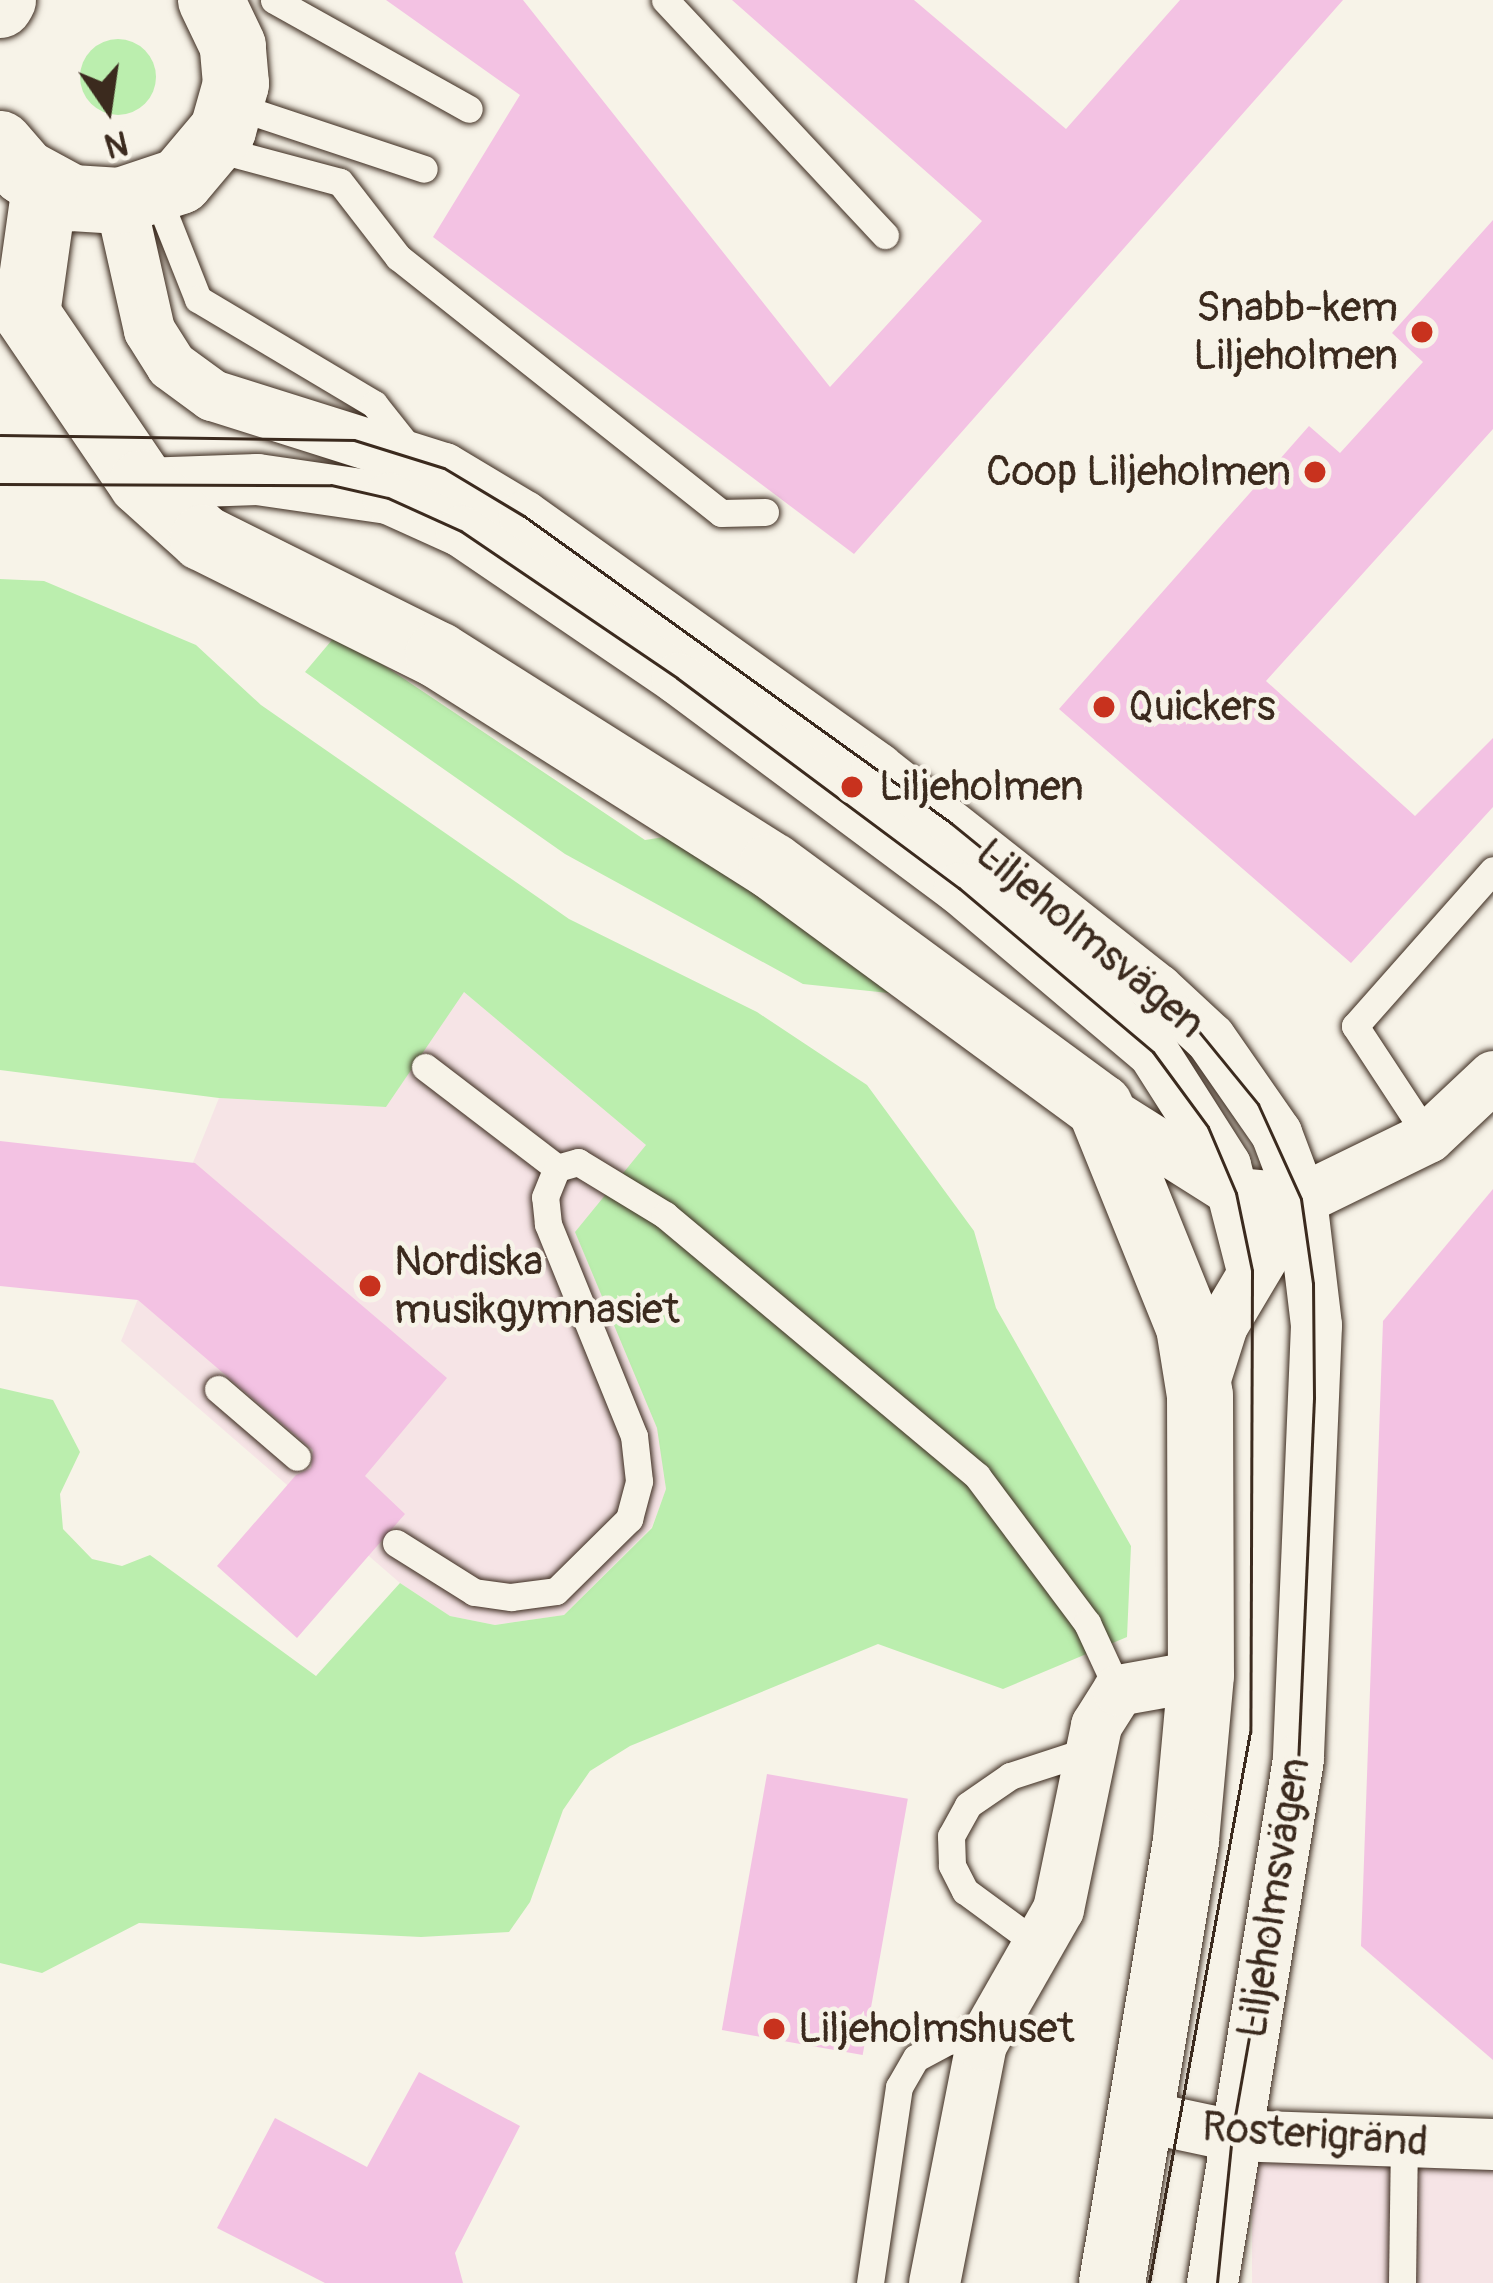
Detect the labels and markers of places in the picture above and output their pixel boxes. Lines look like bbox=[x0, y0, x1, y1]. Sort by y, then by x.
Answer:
place label: Snabb-kem Liljeholmen bbox=[1193, 283, 1398, 382]
marker: Snabb-kem Liljeholmen bbox=[1409, 319, 1435, 345]
place label: Coop Liljeholmen bbox=[986, 447, 1291, 497]
marker: Coop Liljeholmen bbox=[1302, 459, 1328, 485]
place label: Quickers bbox=[1128, 682, 1276, 732]
marker: Quickers bbox=[1091, 694, 1117, 720]
place label: Liljeholmen bbox=[879, 762, 1084, 812]
marker: Liljeholmen bbox=[836, 771, 868, 803]
place label: Nordiska musikgymnasiet bbox=[394, 1237, 680, 1336]
marker: Nordiska musikgymnasiet bbox=[357, 1273, 383, 1299]
place label: Liljeholmshuset bbox=[798, 2004, 1074, 2054]
marker: Liljeholmshuset bbox=[761, 2016, 787, 2042]

